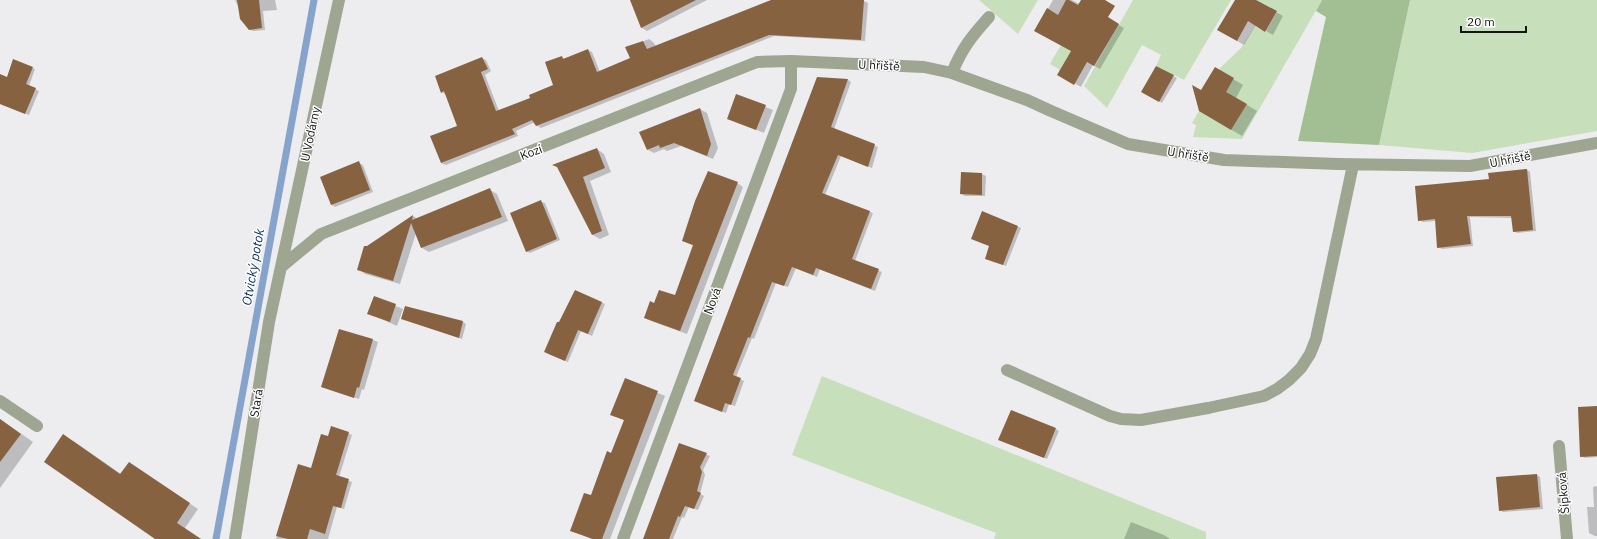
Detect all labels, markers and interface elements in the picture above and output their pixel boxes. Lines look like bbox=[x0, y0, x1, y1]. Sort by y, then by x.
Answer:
scale bar bbox=[1461, 8, 1526, 34]
text: 20 m bbox=[1467, 14, 1495, 29]
street label: U hřiště bbox=[858, 56, 901, 74]
street label: U Vodárny bbox=[297, 105, 323, 163]
street label: Kozí bbox=[518, 141, 544, 163]
street label: U hřiště bbox=[1166, 143, 1210, 165]
street label: U hřiště bbox=[1488, 148, 1532, 170]
water label: Otvický potok bbox=[238, 227, 268, 307]
street label: Nová bbox=[700, 285, 724, 316]
street label: Stará bbox=[246, 387, 266, 418]
street label: Šípková bbox=[1554, 471, 1572, 515]

